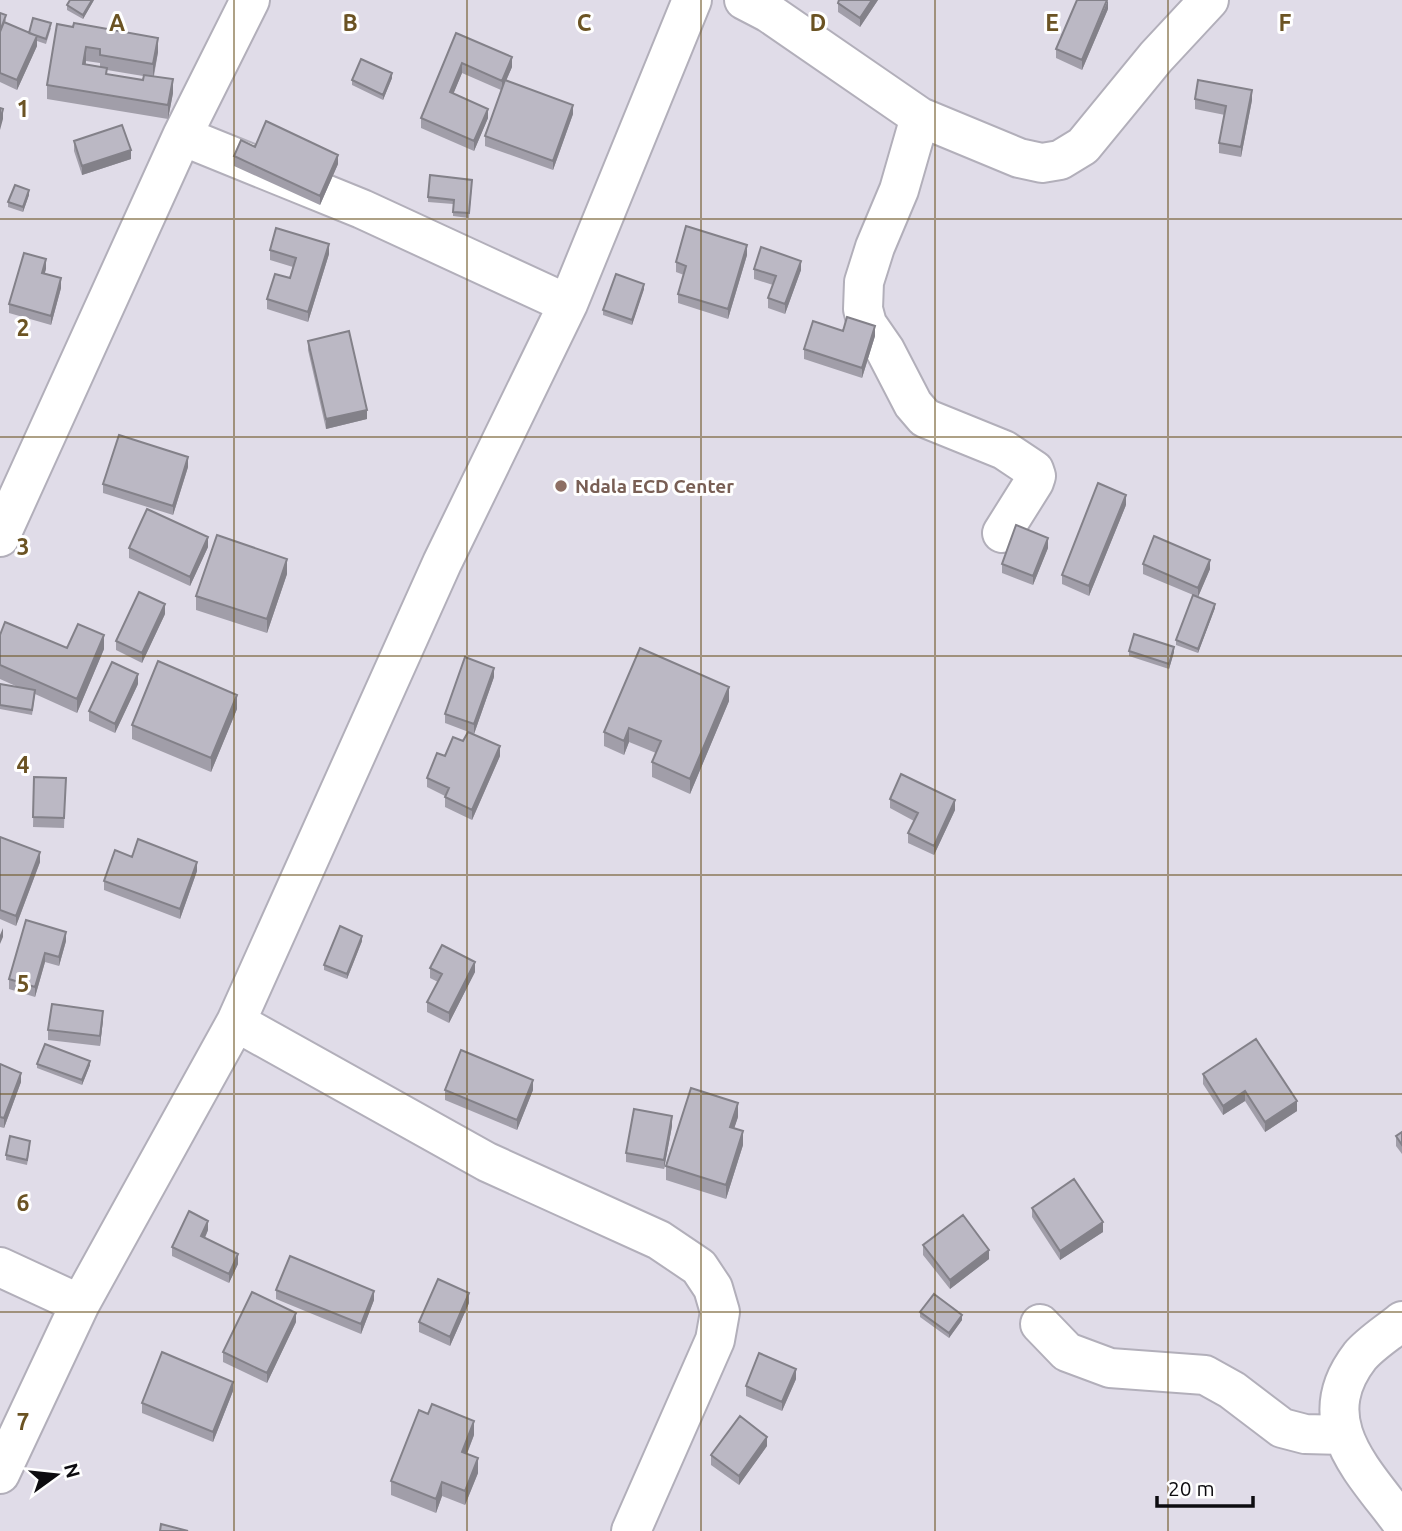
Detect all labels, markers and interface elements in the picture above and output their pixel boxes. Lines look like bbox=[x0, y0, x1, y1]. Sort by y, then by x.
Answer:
text: A bbox=[109, 10, 125, 35]
text: B bbox=[342, 10, 358, 35]
text: C bbox=[577, 10, 592, 35]
text: D bbox=[810, 10, 826, 35]
text: E bbox=[1045, 10, 1059, 35]
text: F bbox=[1279, 10, 1292, 35]
text: 1 bbox=[17, 96, 29, 121]
text: 2 bbox=[17, 315, 29, 340]
place label: Ndala ECD Center bbox=[575, 475, 734, 497]
marker: Ndala ECD Center bbox=[553, 478, 569, 494]
text: 3 bbox=[17, 534, 29, 559]
text: 4 bbox=[17, 752, 30, 777]
text: 5 bbox=[17, 971, 29, 996]
text: 6 bbox=[17, 1190, 30, 1215]
text: 7 bbox=[17, 1409, 29, 1434]
north arrow bbox=[21, 1440, 91, 1510]
text: N bbox=[60, 1461, 85, 1480]
scale bar bbox=[1157, 1464, 1253, 1508]
text: 20 m bbox=[1168, 1476, 1215, 1500]

